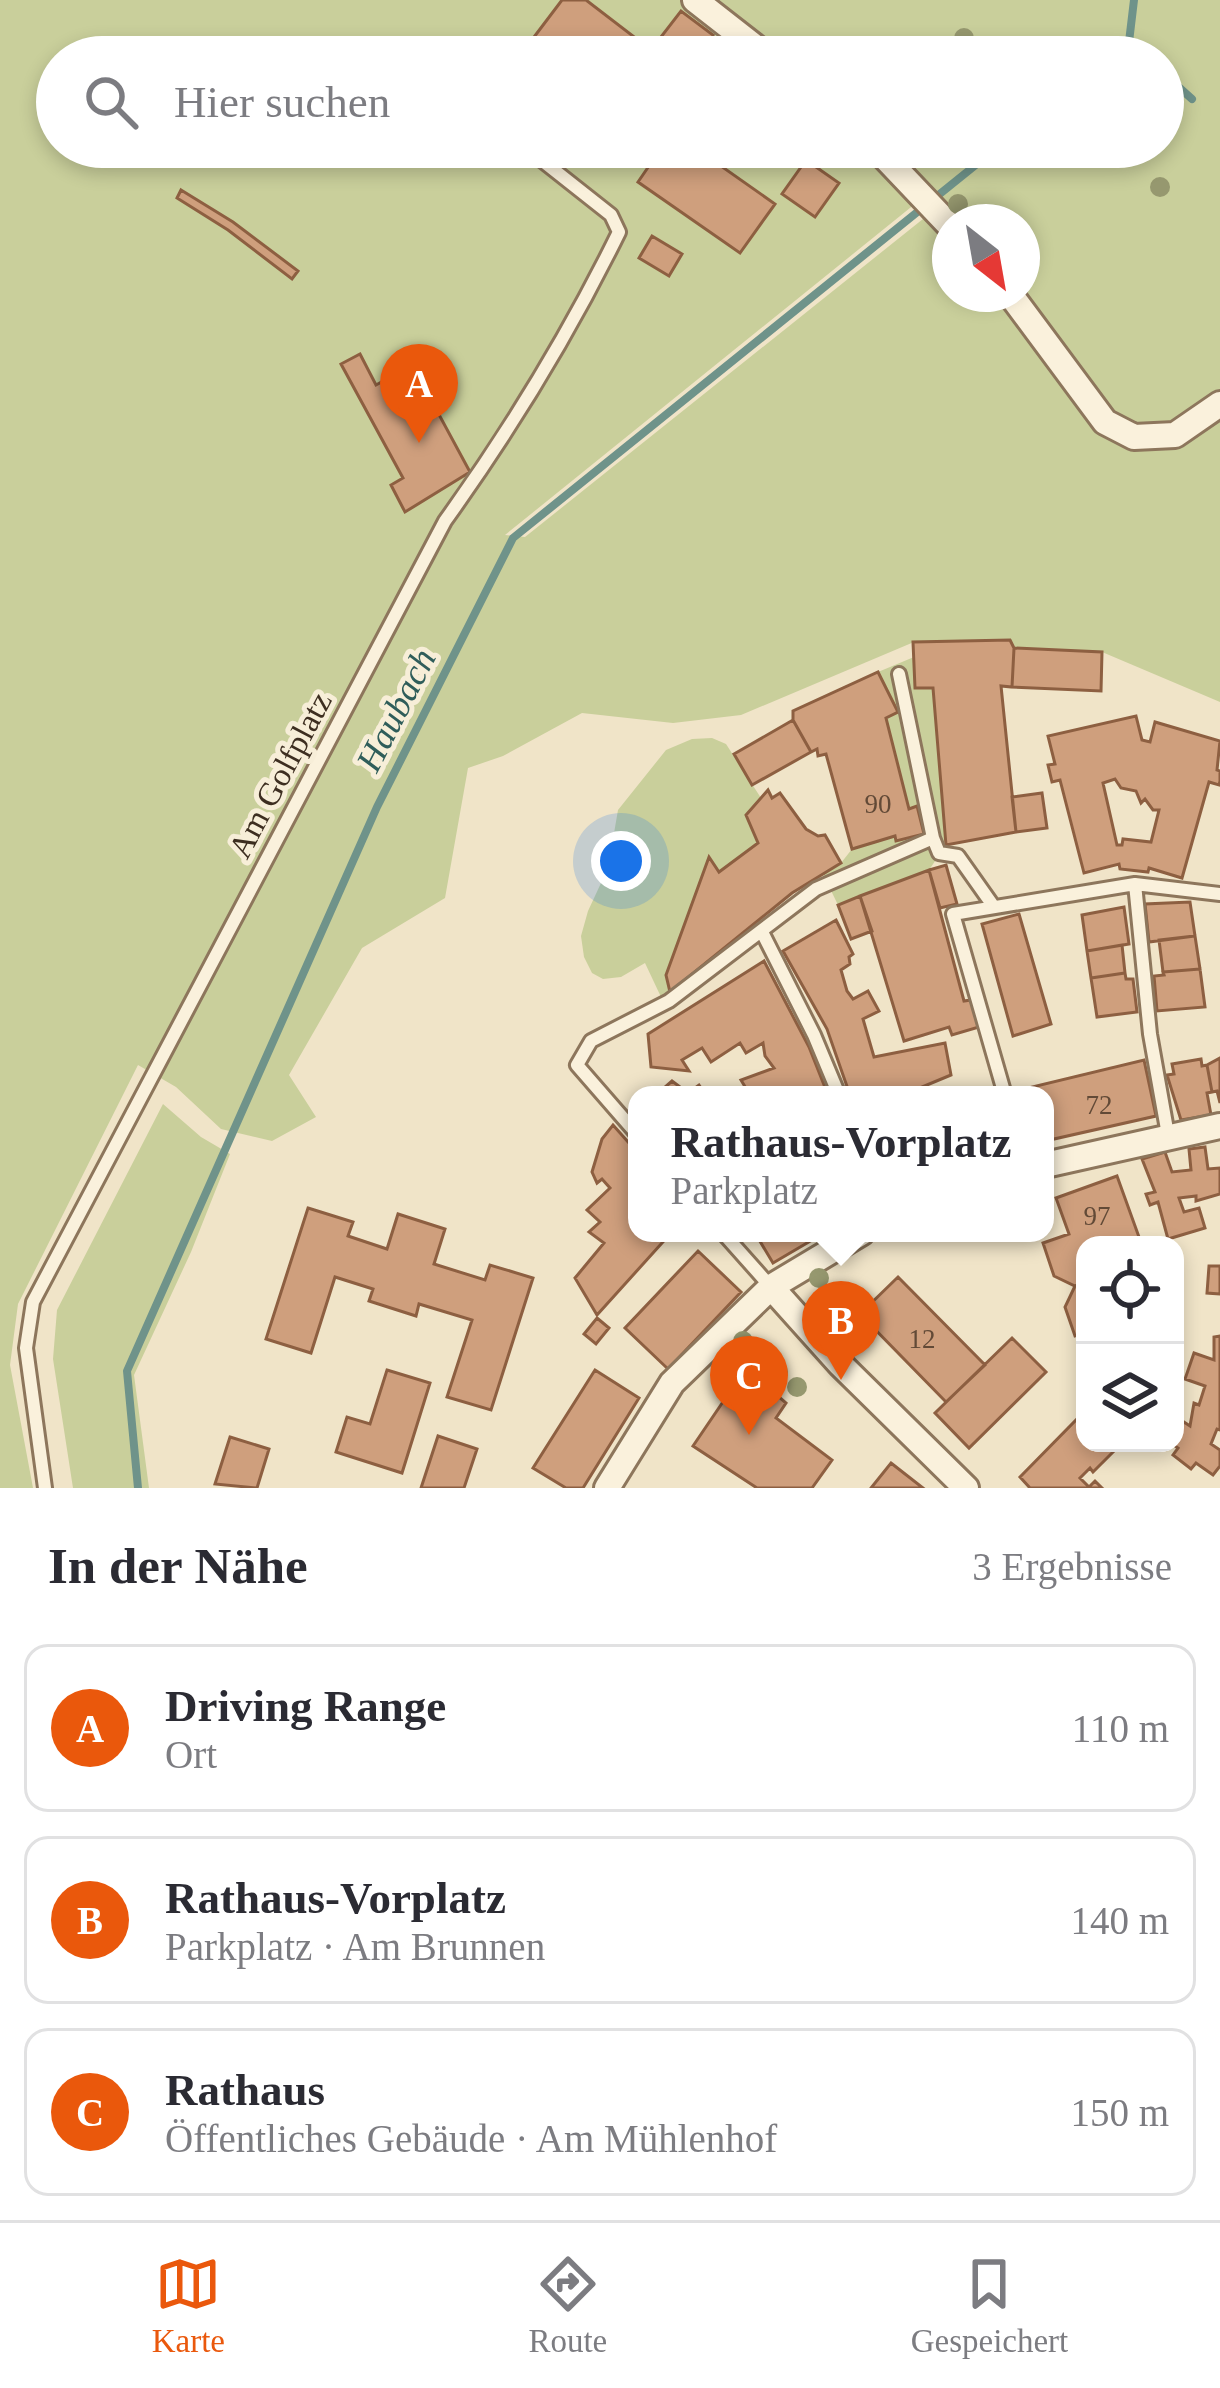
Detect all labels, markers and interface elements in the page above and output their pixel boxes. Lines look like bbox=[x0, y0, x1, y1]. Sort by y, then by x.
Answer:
search box bbox=[36, 36, 1184, 168]
icon: search bbox=[78, 69, 144, 135]
text: Hier suchen bbox=[174, 77, 390, 127]
north arrow bbox=[932, 204, 1040, 312]
pin: A bbox=[380, 344, 458, 443]
water label: Haubach bbox=[348, 642, 444, 779]
street label: Am Golfplatz bbox=[221, 686, 339, 864]
house number: 90 bbox=[865, 789, 892, 819]
your location bbox=[591, 831, 651, 891]
popup bbox=[628, 1086, 1054, 1242]
house number: 72 bbox=[1086, 1090, 1113, 1120]
text: Rathaus-Vorplatz bbox=[671, 1117, 1011, 1167]
text: Parkplatz bbox=[671, 1169, 818, 1212]
house number: 97 bbox=[1084, 1201, 1111, 1231]
map controls bbox=[1076, 1236, 1184, 1452]
button: locate bbox=[1076, 1236, 1184, 1344]
pin: B bbox=[802, 1281, 880, 1380]
house number: 12 bbox=[909, 1324, 936, 1354]
pin: C bbox=[710, 1336, 788, 1435]
button: layers bbox=[1076, 1344, 1184, 1452]
text: In der Nähe bbox=[48, 1538, 308, 1594]
text: 3 Ergebnisse bbox=[972, 1545, 1172, 1588]
text: Driving Range bbox=[165, 1681, 446, 1731]
text: A bbox=[76, 1707, 104, 1750]
text: 110 m bbox=[1072, 1707, 1169, 1750]
text: Ort bbox=[165, 1733, 217, 1776]
text: Rathaus-Vorplatz bbox=[165, 1873, 506, 1923]
text: B bbox=[77, 1899, 103, 1942]
text: 140 m bbox=[1070, 1899, 1169, 1942]
text: Parkplatz · Am Brunnen bbox=[165, 1925, 545, 1968]
text: Rathaus bbox=[165, 2065, 325, 2115]
text: C bbox=[76, 2091, 104, 2134]
text: 150 m bbox=[1070, 2091, 1169, 2134]
text: Öffentliches Gebäude · Am Mühlenhof bbox=[165, 2117, 777, 2160]
tab: Karte bbox=[152, 2251, 225, 2360]
tab: Route bbox=[528, 2251, 607, 2360]
tab: Gespeichert bbox=[911, 2251, 1068, 2360]

